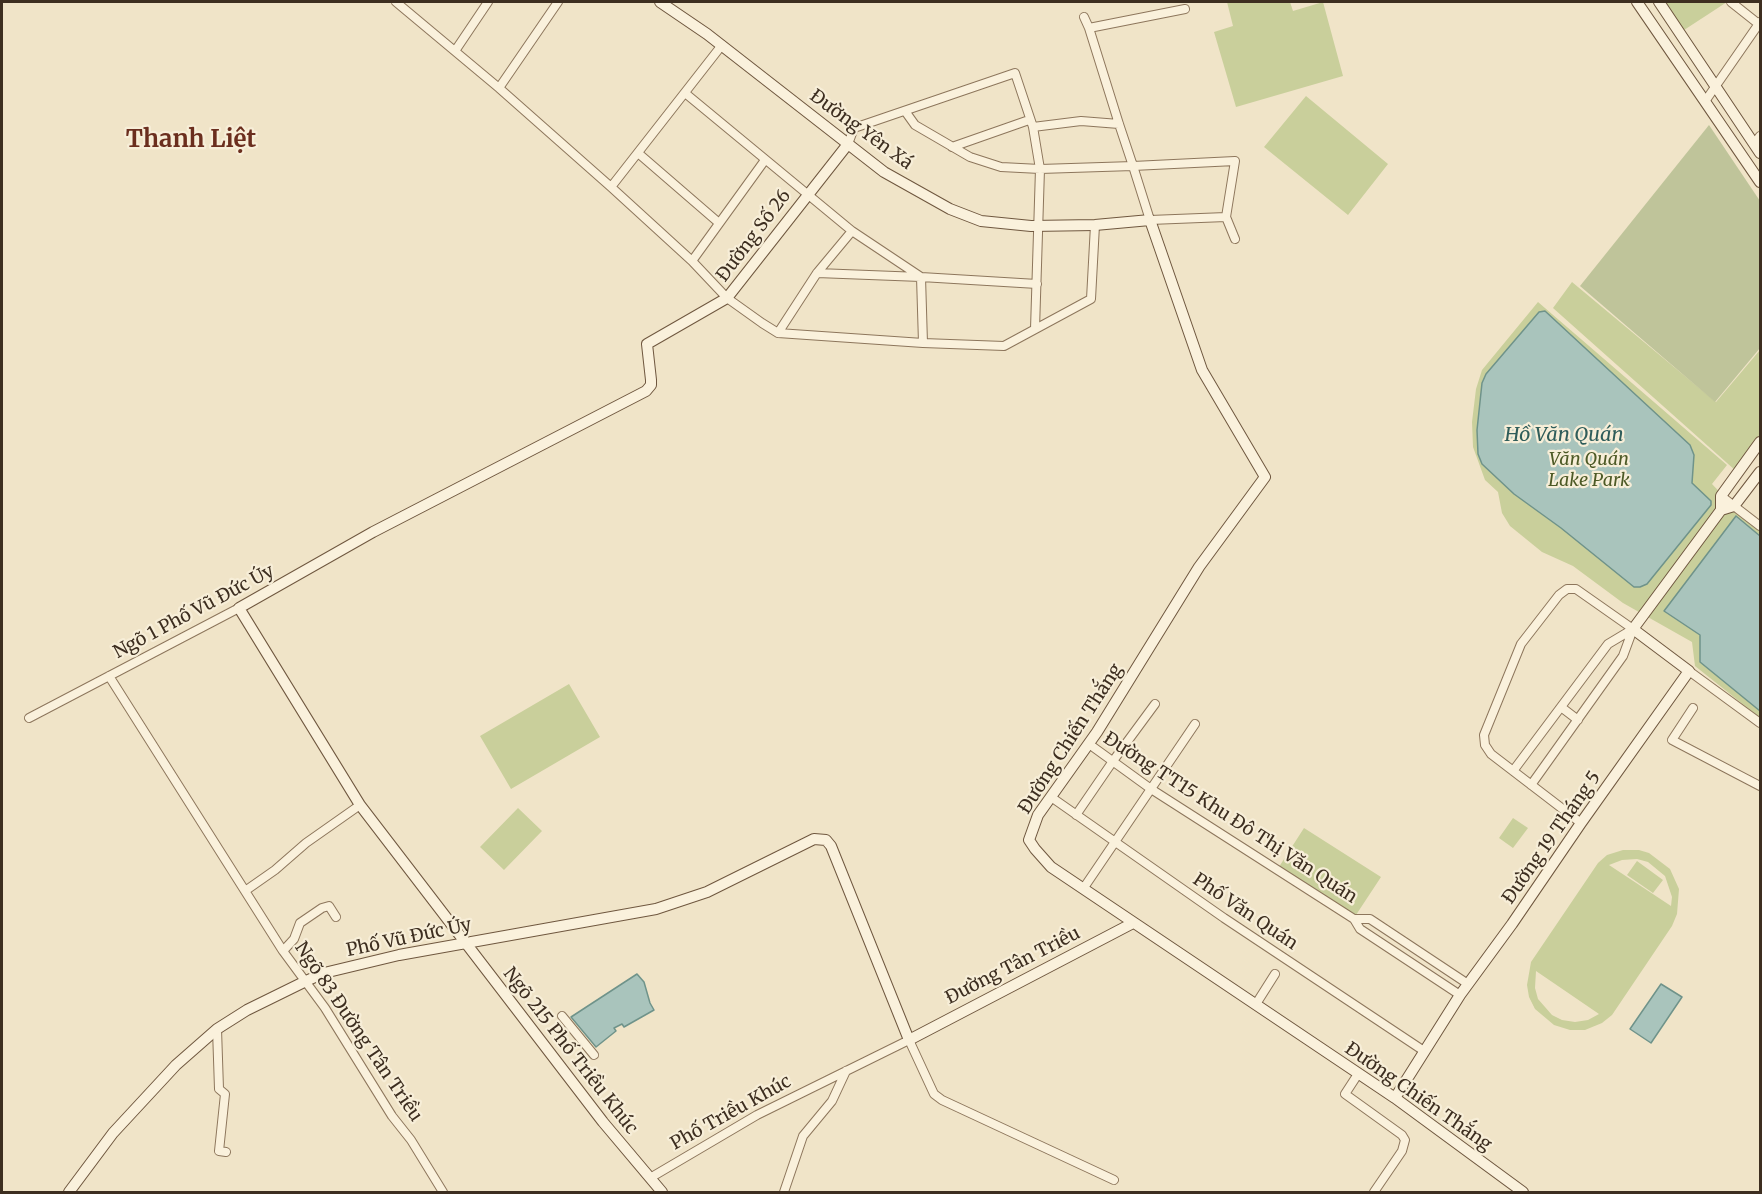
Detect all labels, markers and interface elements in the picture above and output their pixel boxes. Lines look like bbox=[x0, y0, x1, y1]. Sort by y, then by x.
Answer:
street label: Đường Yên Xá bbox=[805, 85, 917, 175]
district label: Thanh Liệt bbox=[126, 126, 256, 154]
street label: Đường Số 26 bbox=[712, 186, 796, 286]
water label: Hồ Văn Quán bbox=[1504, 423, 1624, 447]
park label: Văn Quán Lake Park bbox=[1548, 449, 1630, 492]
street label: Ngõ 1 Phố Vũ Đức Úy bbox=[110, 560, 278, 664]
street label: Đường Chiến Thắng bbox=[1014, 660, 1128, 818]
street label: Đường TT15 Khu Đô Thị Văn Quán bbox=[1099, 728, 1361, 908]
street label: Đường 19 Tháng 5 bbox=[1498, 768, 1606, 908]
street label: Phố Văn Quán bbox=[1189, 869, 1301, 955]
street label: Phố Vũ Đức Úy bbox=[344, 914, 474, 962]
street label: Đường Tân Triều bbox=[942, 923, 1084, 1009]
street label: Ngõ 83 Đường Tân Triều bbox=[290, 938, 426, 1126]
street label: Ngõ 215 Phố Triều Khúc bbox=[498, 963, 642, 1139]
street label: Đường Chiến Thắng bbox=[1340, 1038, 1496, 1156]
street label: Phố Triều Khúc bbox=[667, 1071, 795, 1155]

